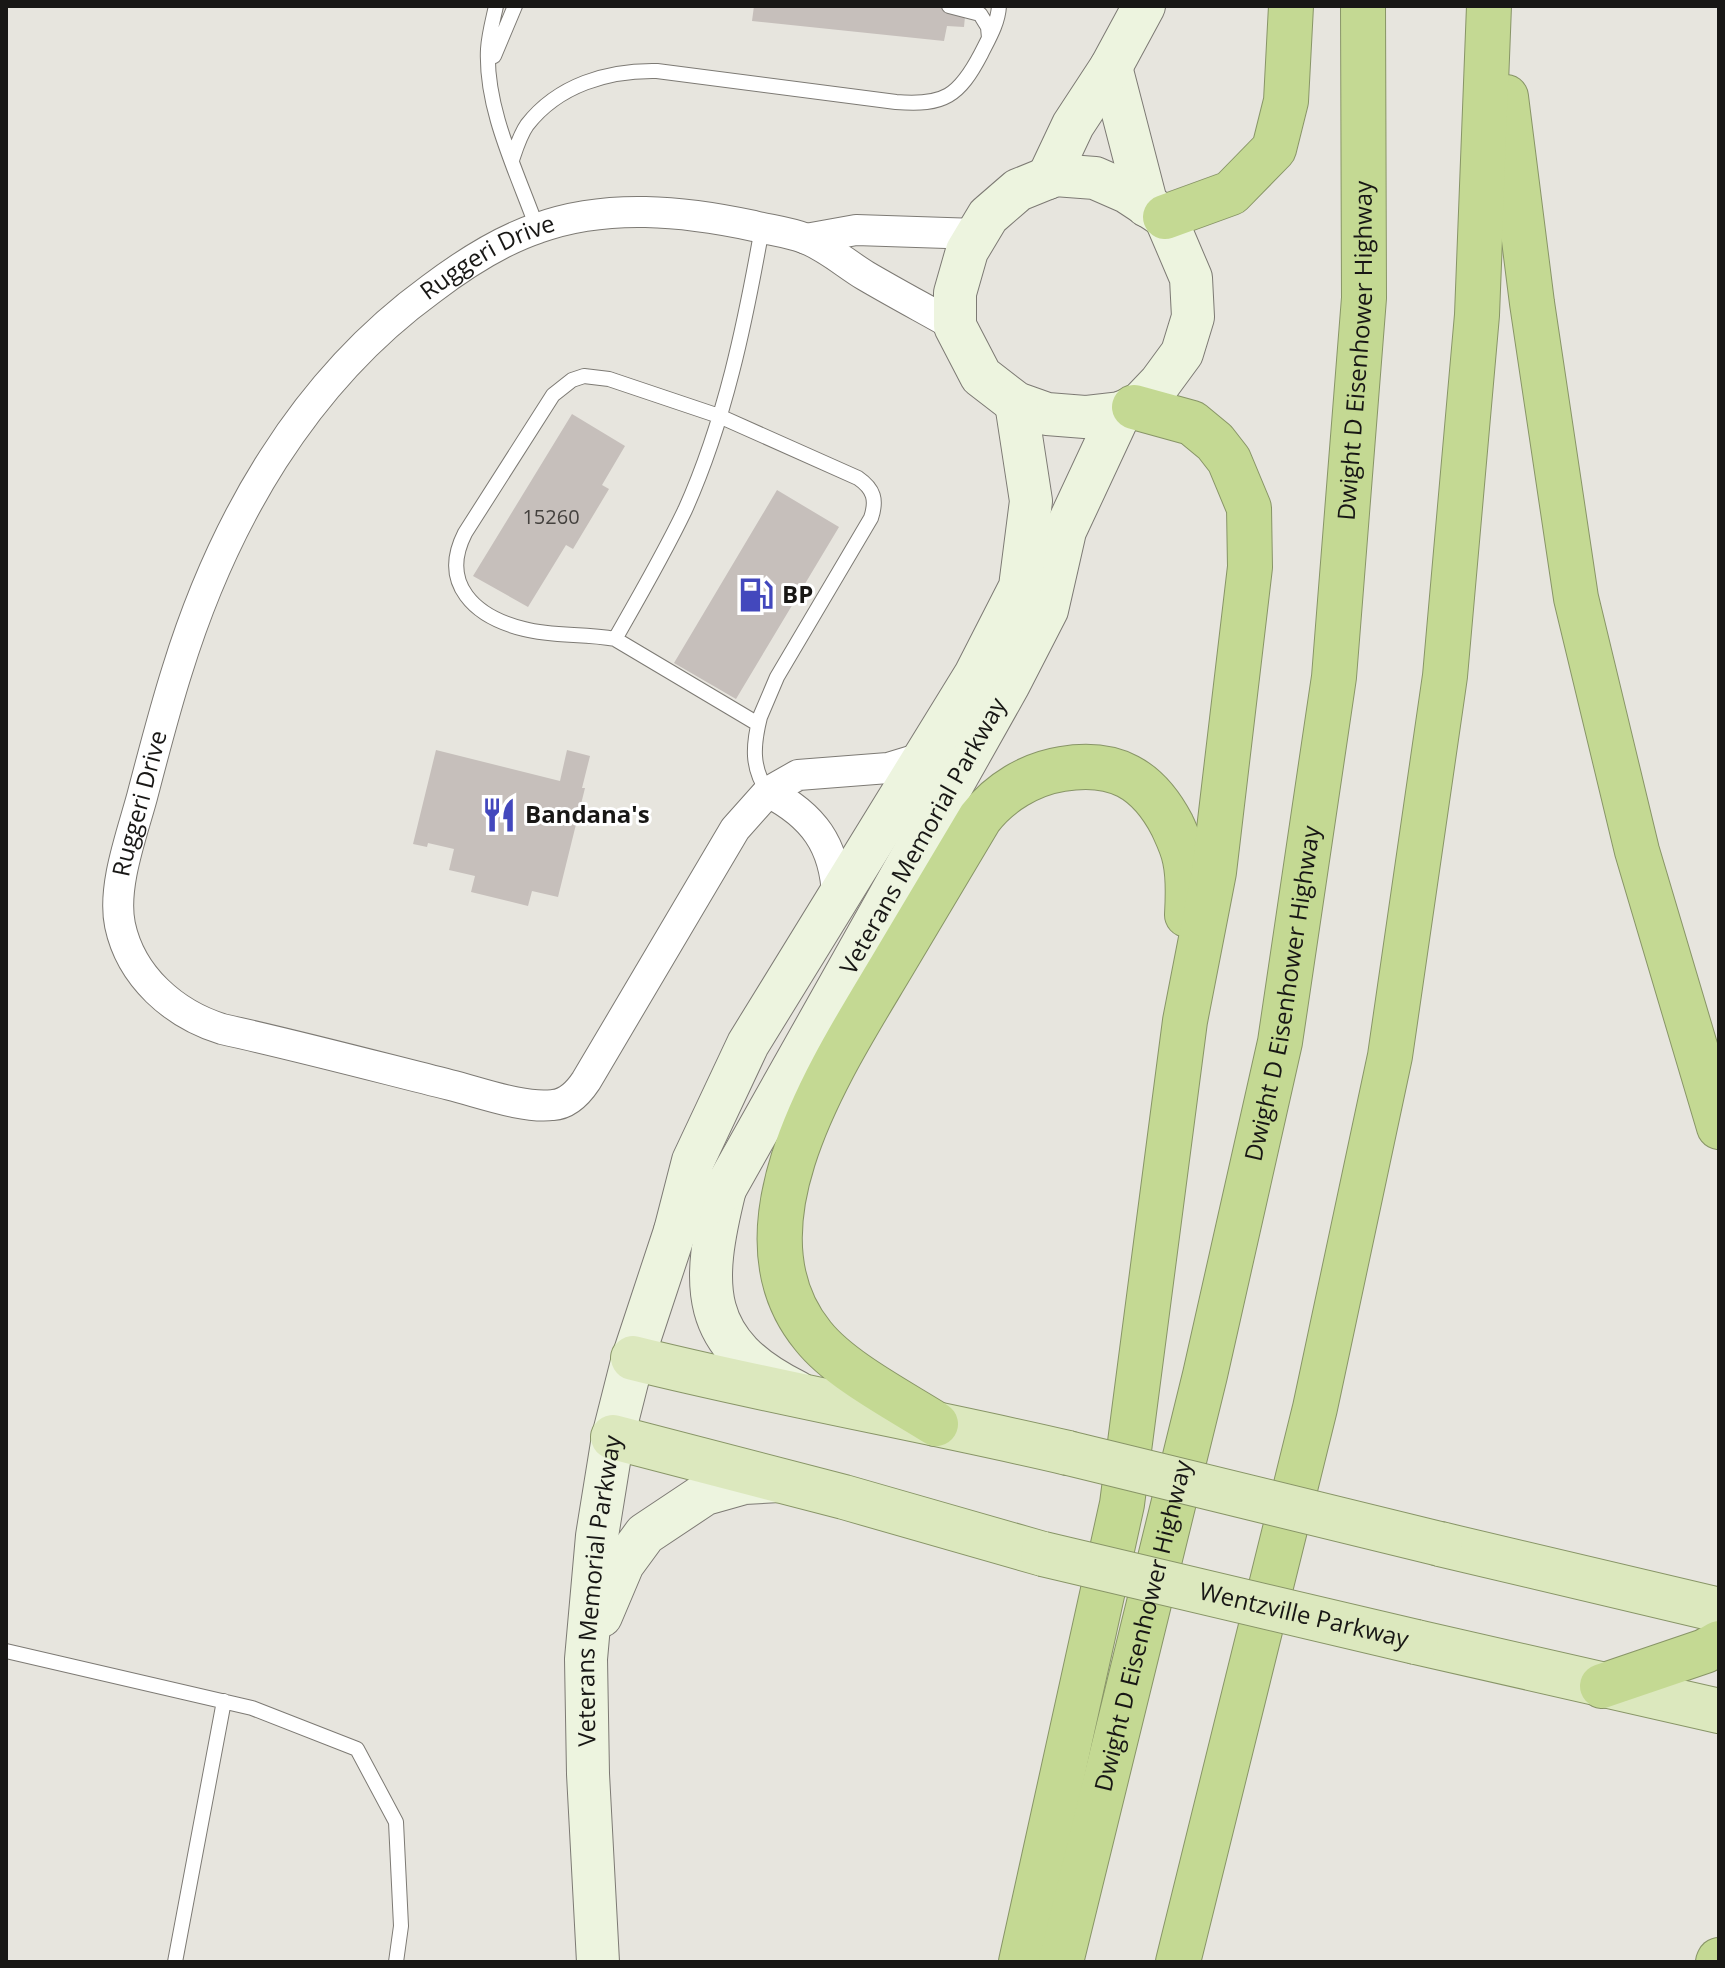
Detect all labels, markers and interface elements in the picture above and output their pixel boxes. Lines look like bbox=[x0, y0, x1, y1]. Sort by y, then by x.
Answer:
street label: Dwight D Eisenhower Highway bbox=[1328, 180, 1379, 521]
street label: Ruggeri Drive bbox=[413, 206, 559, 307]
house number: 15260 bbox=[522, 503, 580, 530]
fuel station icon: BP bbox=[737, 576, 775, 614]
place label: BP bbox=[782, 577, 813, 610]
street label: Veterans Memorial Parkway bbox=[831, 690, 1014, 980]
street label: Ruggeri Drive bbox=[103, 727, 174, 879]
restaurant icon: Bandana's bbox=[480, 796, 518, 834]
place label: Bandana's bbox=[525, 797, 650, 830]
street label: Dwight D Eisenhower Highway bbox=[1236, 822, 1327, 1164]
street label: Veterans Memorial Parkway bbox=[568, 1432, 628, 1747]
street label: Dwight D Eisenhower Highway bbox=[1085, 1456, 1199, 1795]
street label: Wentzville Parkway bbox=[1196, 1573, 1413, 1655]

